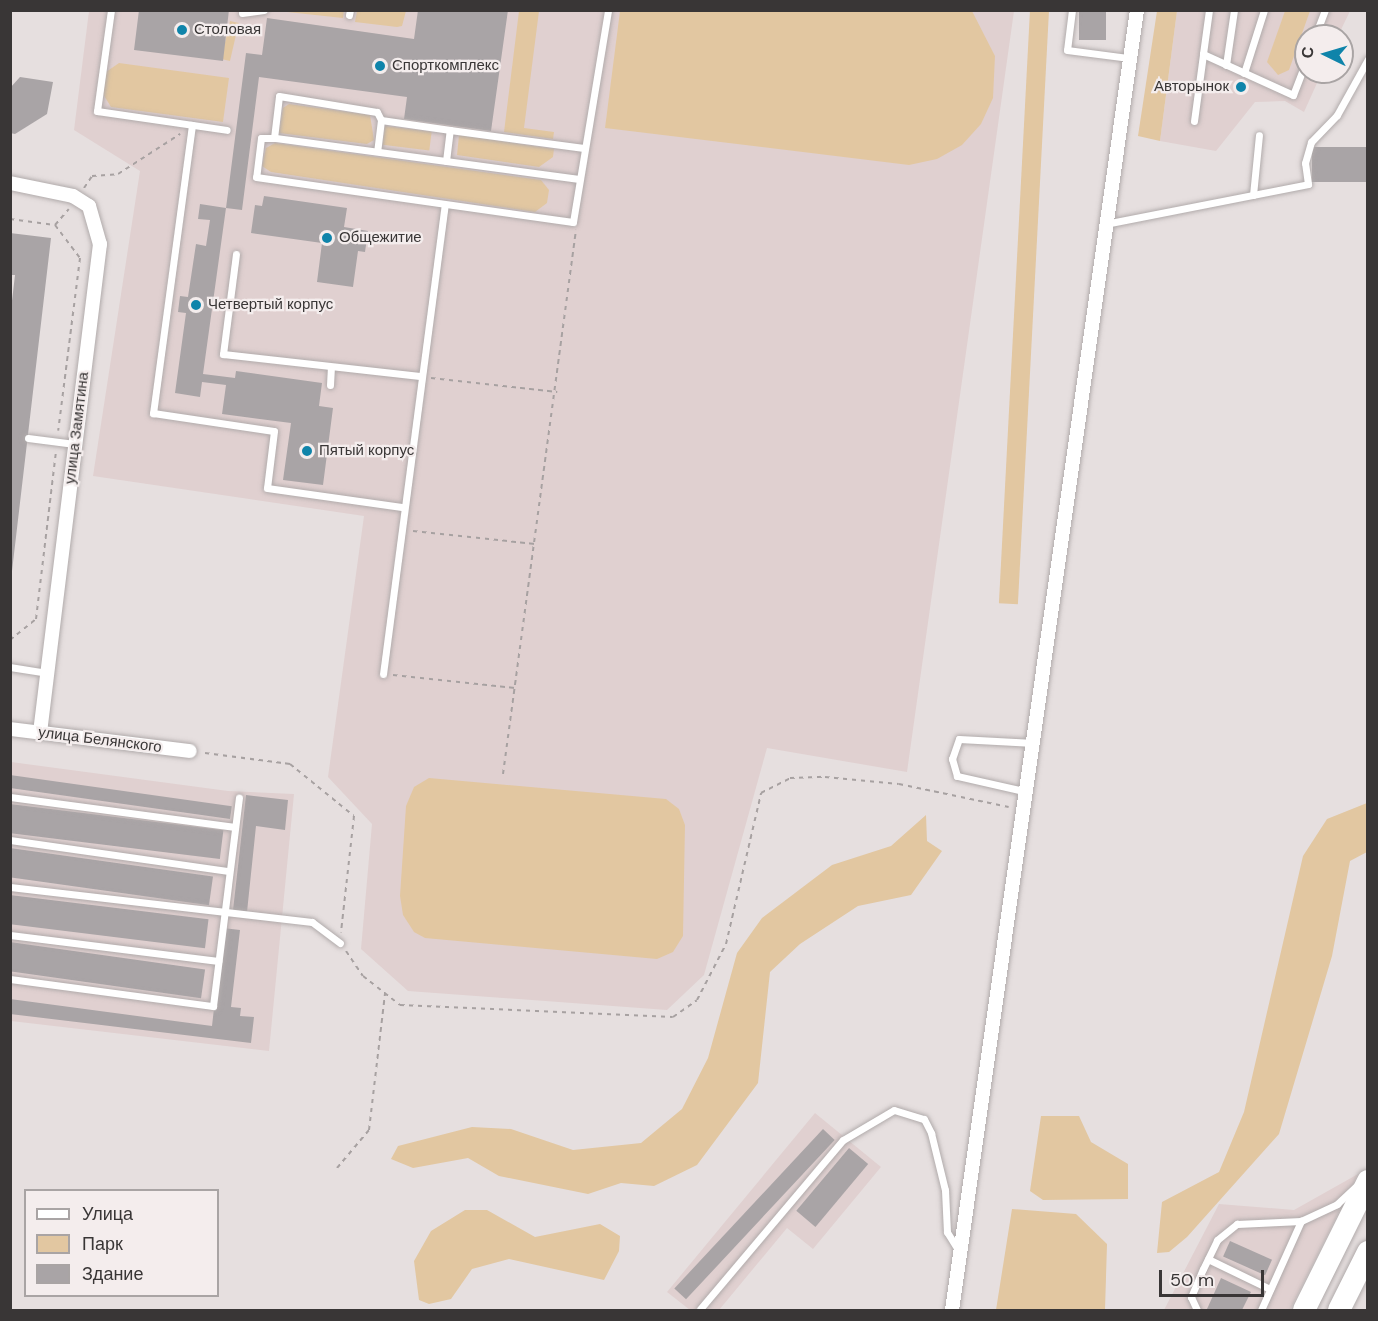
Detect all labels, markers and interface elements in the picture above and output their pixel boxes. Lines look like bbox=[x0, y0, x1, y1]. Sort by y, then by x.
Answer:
place label: Столовая bbox=[194, 21, 261, 39]
marker: Столовая bbox=[175, 23, 189, 37]
north arrow bbox=[1294, 24, 1354, 84]
text: С bbox=[1297, 46, 1319, 59]
place label: Спорткомплекс bbox=[392, 57, 499, 75]
marker: Спорткомплекс bbox=[373, 59, 387, 73]
place label: Авторынок bbox=[1154, 78, 1229, 96]
marker: Авторынок bbox=[1234, 80, 1248, 94]
place label: Общежитие bbox=[339, 229, 422, 247]
marker: Общежитие bbox=[320, 231, 334, 245]
place label: Четвертый корпус bbox=[208, 296, 333, 314]
marker: Четвертый корпус bbox=[189, 298, 203, 312]
street label: улица Замятина bbox=[61, 371, 93, 485]
place label: Пятый корпус bbox=[319, 442, 414, 460]
marker: Пятый корпус bbox=[300, 444, 314, 458]
street label: улица Белянского bbox=[37, 724, 163, 756]
legend bbox=[24, 1189, 219, 1297]
text: Улица bbox=[82, 1202, 133, 1226]
text: Парк bbox=[82, 1232, 123, 1256]
scale bar bbox=[1162, 1258, 1267, 1296]
text: Здание bbox=[82, 1262, 143, 1286]
text: 50 m bbox=[1170, 1268, 1214, 1292]

